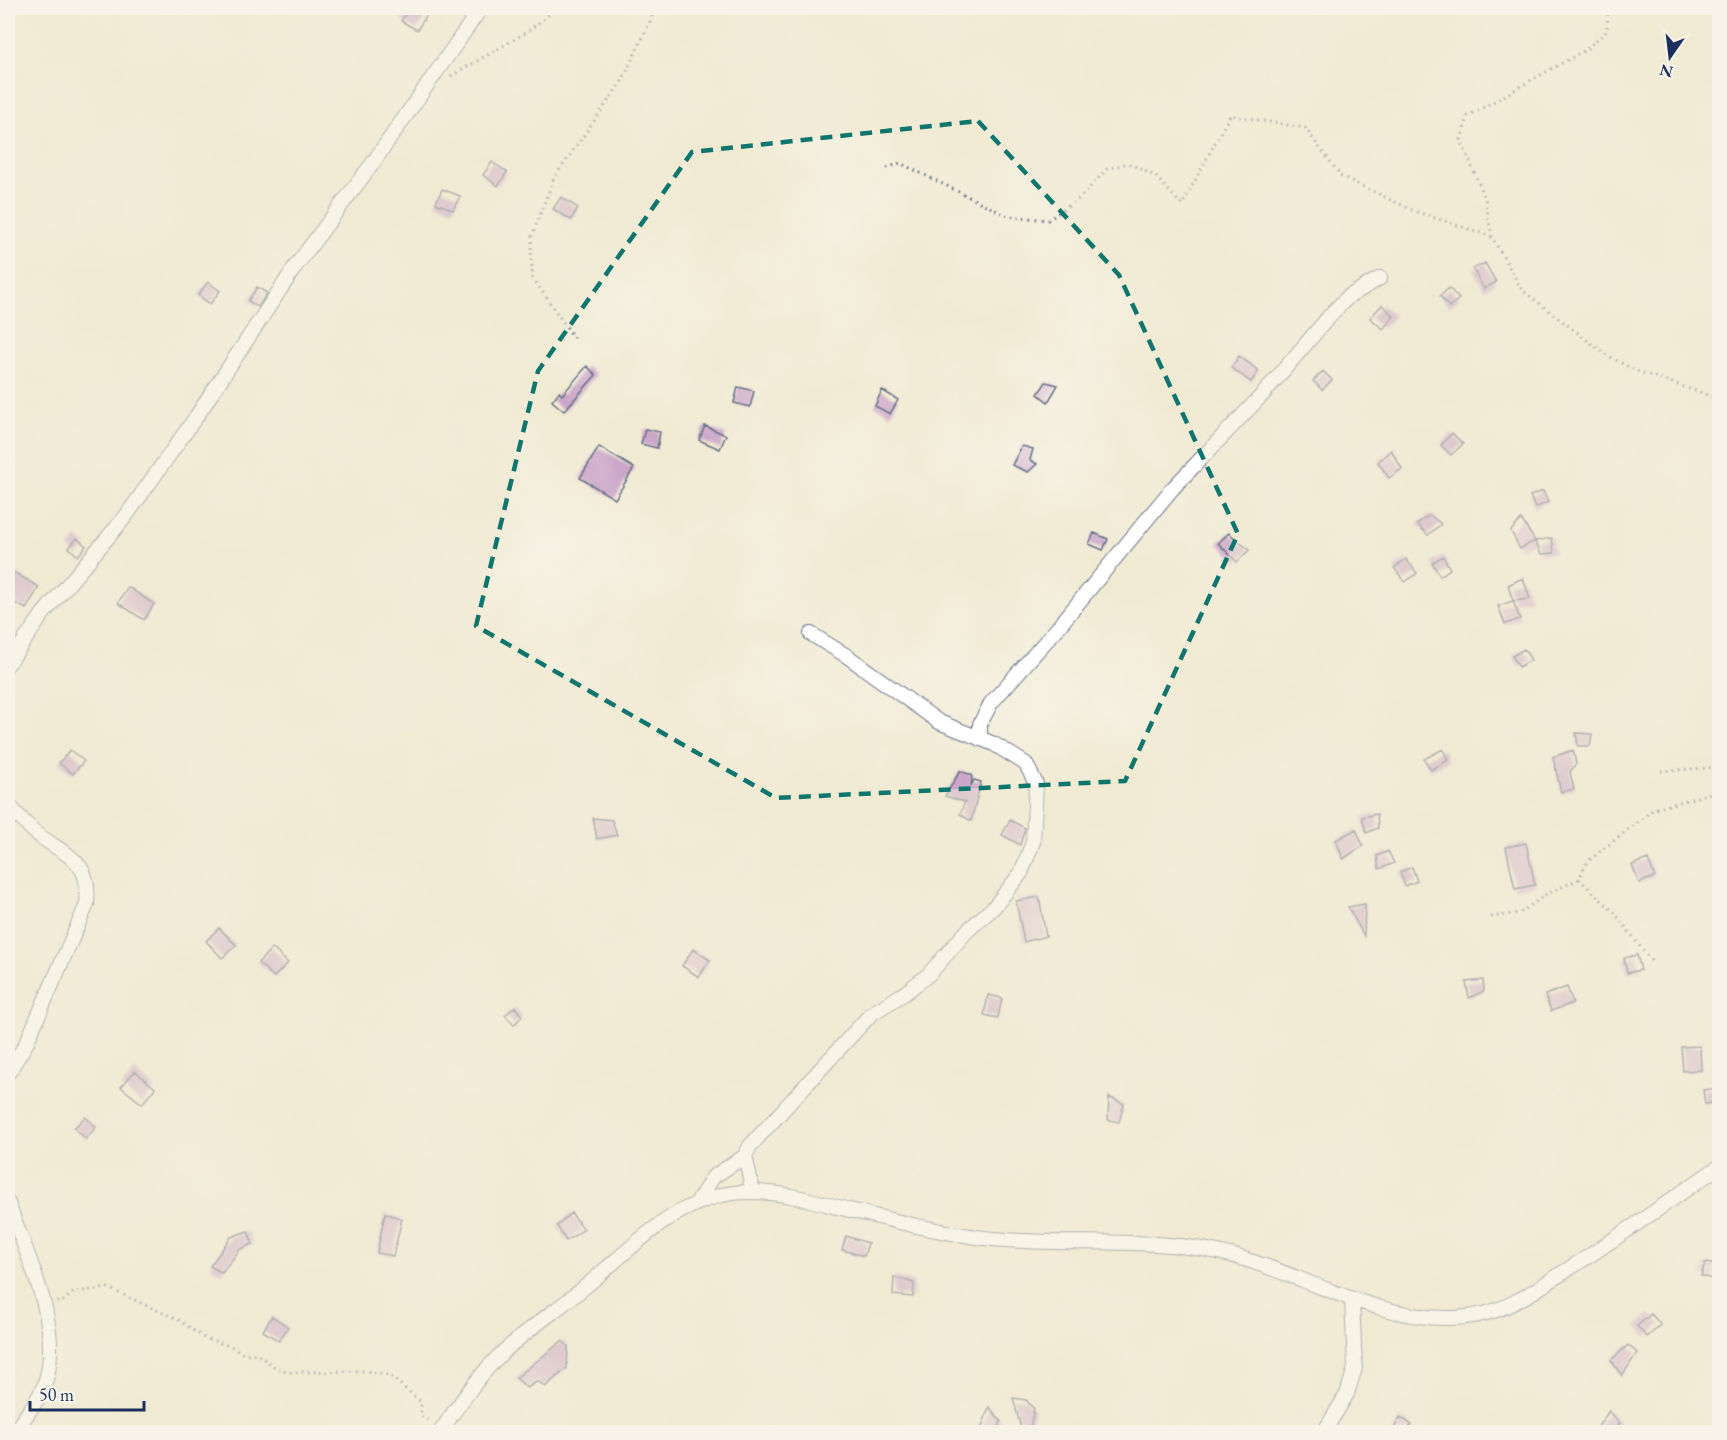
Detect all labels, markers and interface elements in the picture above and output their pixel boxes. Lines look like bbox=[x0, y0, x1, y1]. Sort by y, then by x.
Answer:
north arrow bbox=[1640, 27, 1700, 87]
text: N bbox=[1658, 59, 1675, 83]
scale bar bbox=[30, 1374, 144, 1412]
text: 50 m bbox=[39, 1383, 74, 1406]

